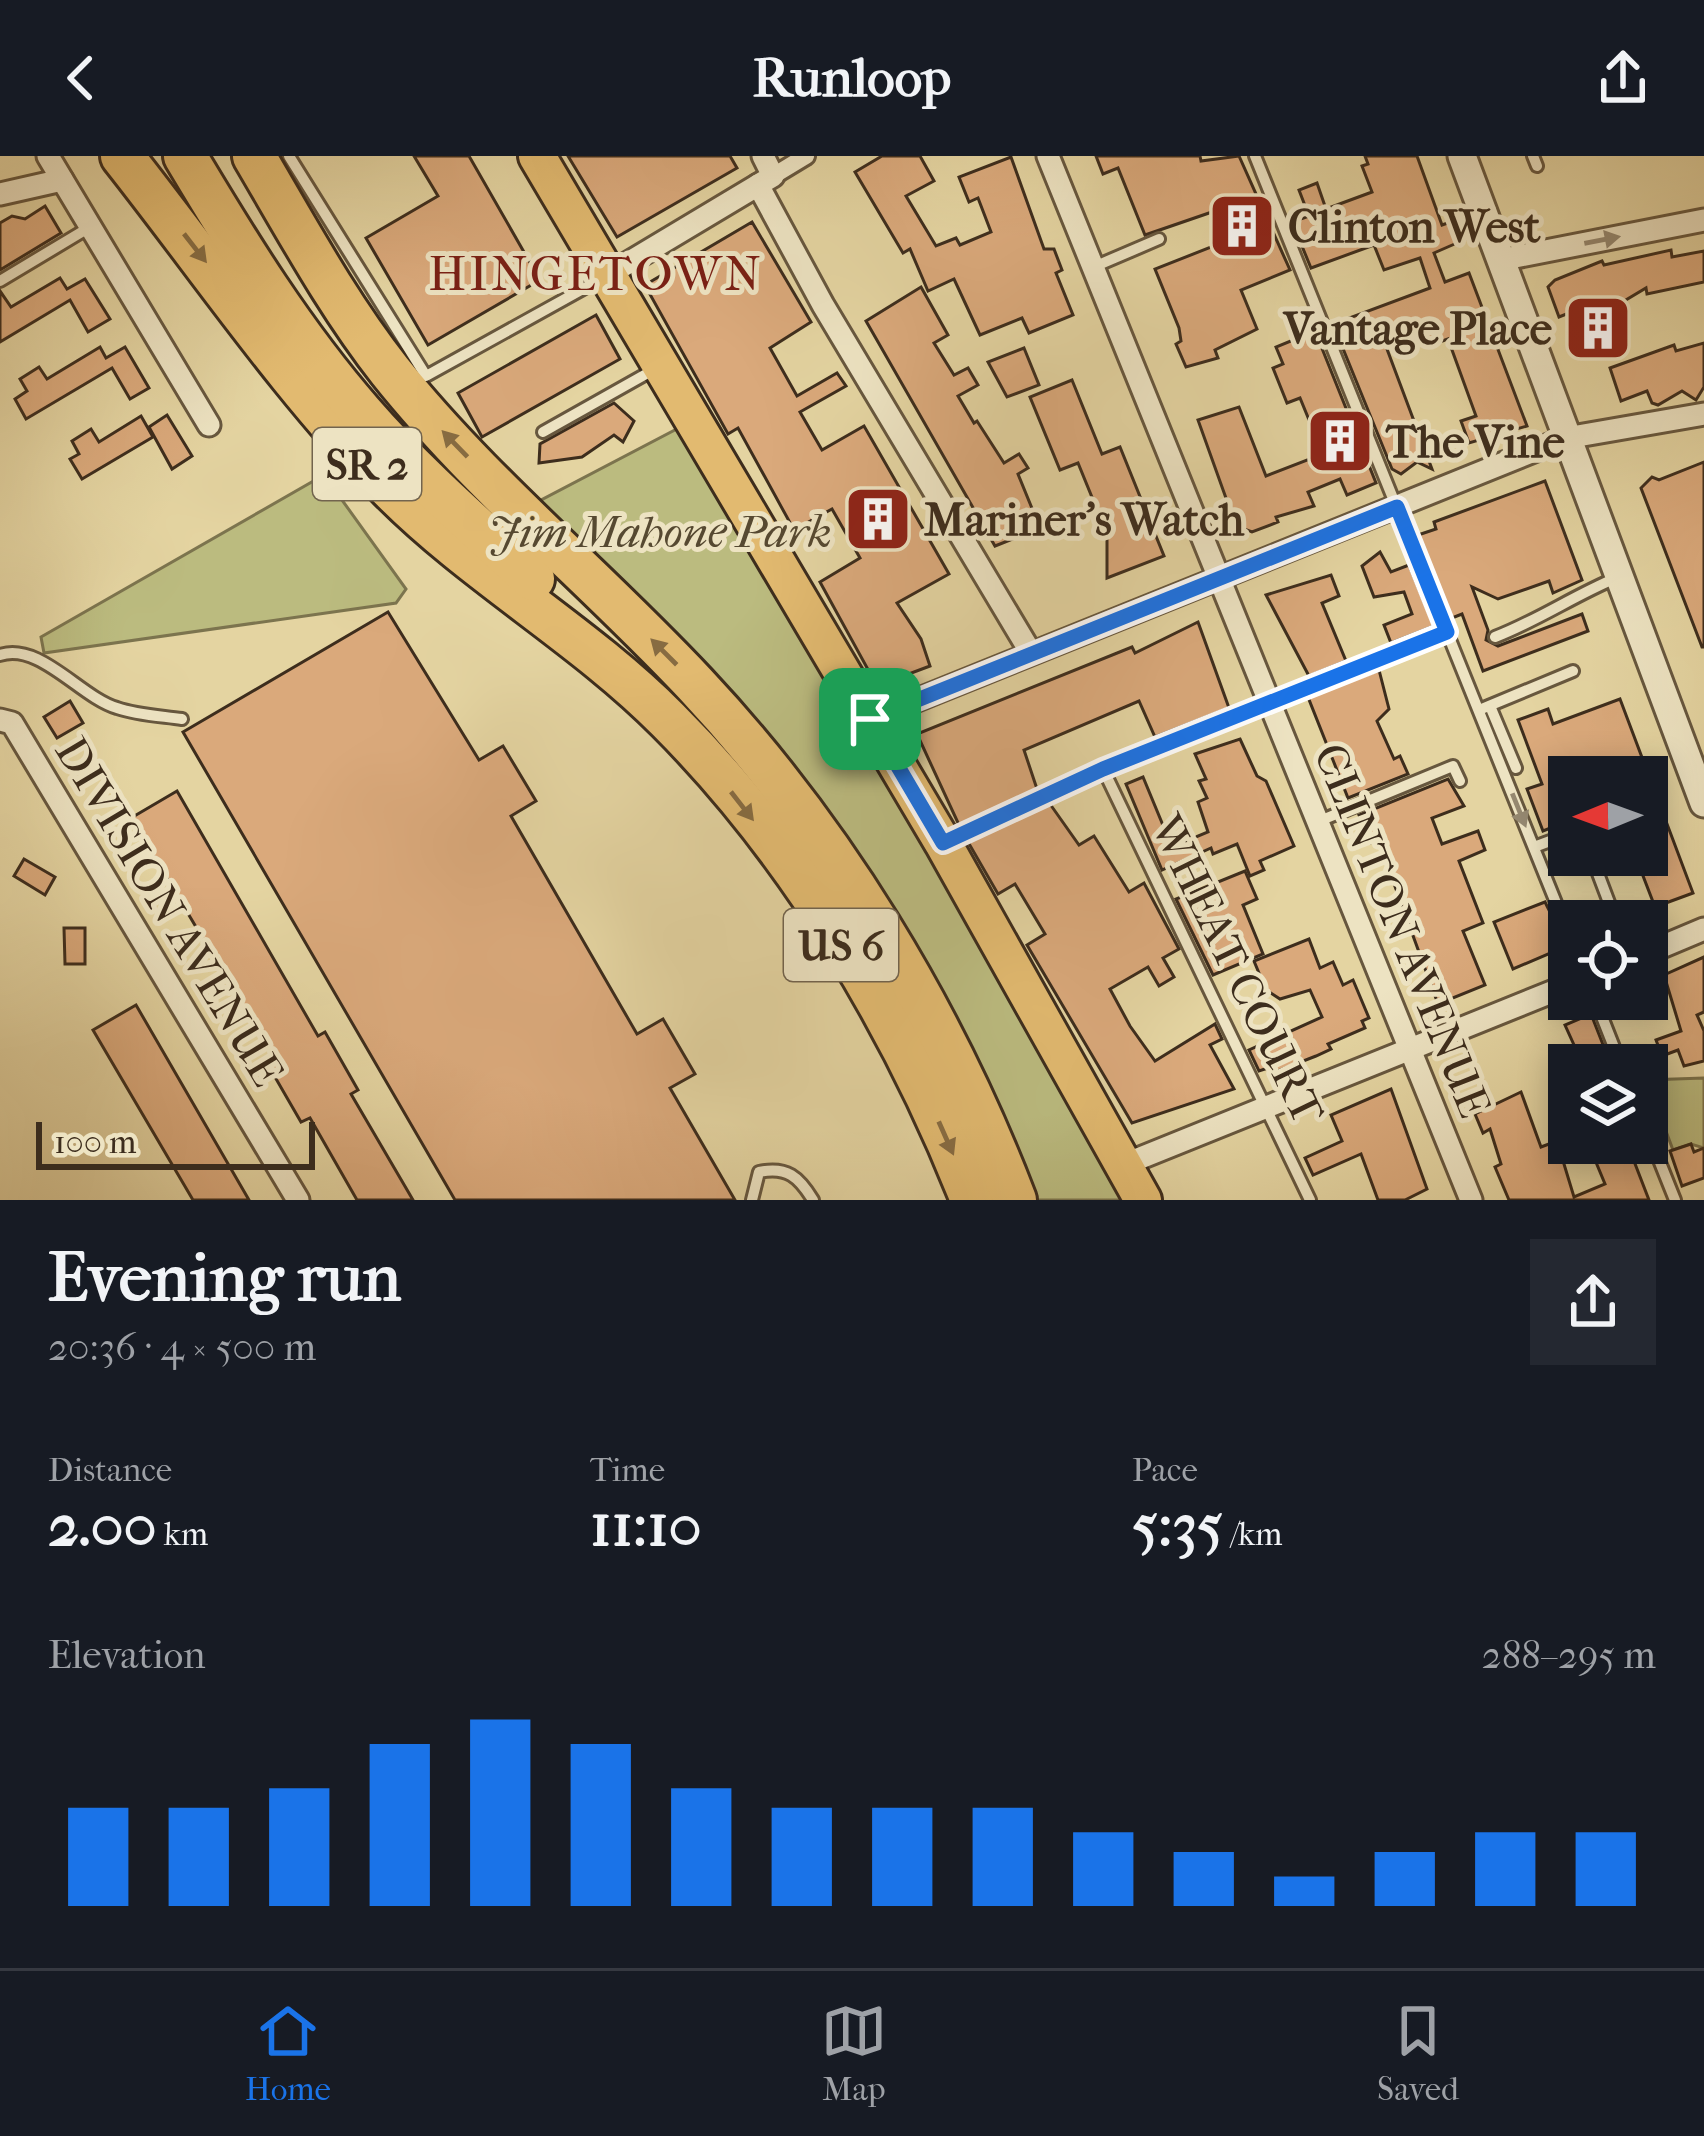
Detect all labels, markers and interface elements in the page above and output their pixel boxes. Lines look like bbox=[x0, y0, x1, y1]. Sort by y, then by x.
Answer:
icon: back bbox=[48, 45, 114, 111]
icon: share bbox=[1590, 45, 1656, 111]
text: Runloop bbox=[753, 47, 951, 110]
building icon: Clinton West bbox=[1207, 191, 1277, 261]
place label: Clinton West bbox=[1288, 201, 1541, 254]
one-way arrow bbox=[1584, 230, 1622, 249]
one-way arrow bbox=[182, 232, 207, 263]
district label: HINGETOWN bbox=[428, 246, 764, 302]
building icon: Vantage Place bbox=[1563, 293, 1633, 363]
place label: Vantage Place bbox=[1283, 303, 1552, 356]
building icon: The Vine bbox=[1305, 406, 1375, 476]
place label: The Vine bbox=[1385, 416, 1565, 469]
road number: SR 2 bbox=[313, 428, 421, 500]
one-way arrow bbox=[442, 430, 470, 459]
building icon: Mariner's Watch bbox=[843, 484, 913, 554]
place label: Mariner's Watch bbox=[924, 494, 1245, 547]
park label: Jim Mahone Park bbox=[488, 506, 832, 559]
one-way arrow bbox=[650, 638, 678, 667]
pin bbox=[819, 668, 921, 770]
icon: arrive bbox=[837, 686, 903, 752]
street label: DIVISION AVENUE bbox=[44, 728, 294, 1096]
street label: CLINTON AVENUE bbox=[1302, 736, 1501, 1125]
north arrow bbox=[1548, 756, 1668, 876]
map controls bbox=[1548, 756, 1668, 1164]
one-way arrow bbox=[729, 791, 754, 822]
one-way arrow bbox=[1510, 792, 1529, 828]
street label: WHEAT COURT bbox=[1138, 806, 1335, 1133]
button: locate bbox=[1548, 900, 1668, 1020]
road number: US 6 bbox=[784, 909, 898, 981]
button: layers bbox=[1548, 1044, 1668, 1164]
scale bar bbox=[36, 1116, 315, 1169]
one-way arrow bbox=[936, 1120, 956, 1155]
text: 100 m bbox=[54, 1123, 137, 1162]
button: share bbox=[1530, 1239, 1656, 1365]
text: Evening run bbox=[48, 1240, 401, 1317]
text: 20:36 · 4 × 500 m bbox=[48, 1324, 316, 1370]
text: Distance bbox=[48, 1451, 172, 1490]
text: Time bbox=[590, 1451, 665, 1490]
text: Pace bbox=[1132, 1451, 1198, 1490]
text: 2.00 bbox=[48, 1490, 157, 1561]
text: 11:10 bbox=[590, 1490, 702, 1561]
text: 5:35 bbox=[1132, 1490, 1223, 1561]
text: km bbox=[157, 1515, 208, 1554]
text: /km bbox=[1223, 1515, 1283, 1554]
text: Elevation bbox=[48, 1632, 206, 1678]
text: 288–295 m bbox=[1482, 1632, 1656, 1678]
tab: Home bbox=[245, 1998, 331, 2109]
tab: Map bbox=[821, 1998, 887, 2109]
tab: Saved bbox=[1377, 1998, 1459, 2109]

